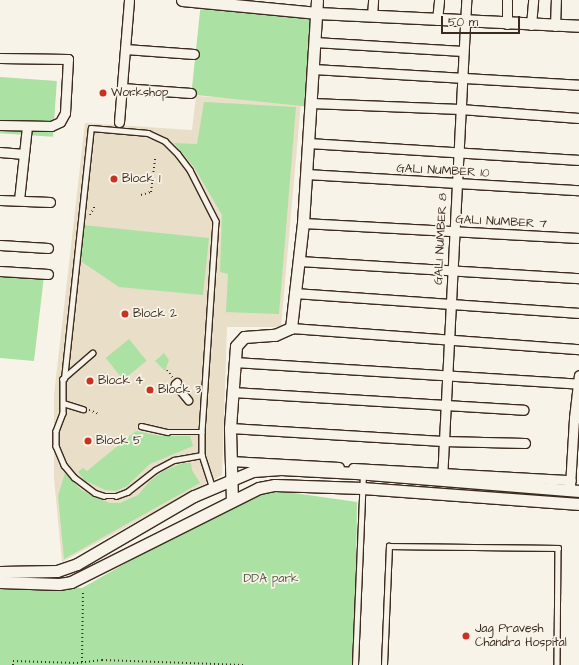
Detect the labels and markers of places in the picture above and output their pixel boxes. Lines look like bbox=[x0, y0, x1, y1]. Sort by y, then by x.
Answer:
place label: Workshop bbox=[111, 86, 168, 100]
marker: Workshop bbox=[98, 88, 108, 98]
place label: Block 1 bbox=[122, 172, 160, 186]
marker: Block 1 bbox=[109, 174, 119, 184]
place label: Block 2 bbox=[133, 307, 177, 321]
marker: Block 2 bbox=[120, 309, 130, 319]
place label: Block 4 bbox=[98, 374, 143, 388]
marker: Block 4 bbox=[85, 376, 95, 386]
place label: Block 3 bbox=[158, 383, 201, 397]
marker: Block 3 bbox=[145, 385, 155, 395]
place label: Block 5 bbox=[96, 434, 141, 448]
marker: Block 5 bbox=[83, 436, 93, 446]
place label: Jag Pravesh Chandra Hospital bbox=[475, 622, 567, 650]
marker: Jag Pravesh Chandra Hospital bbox=[460, 630, 472, 642]

